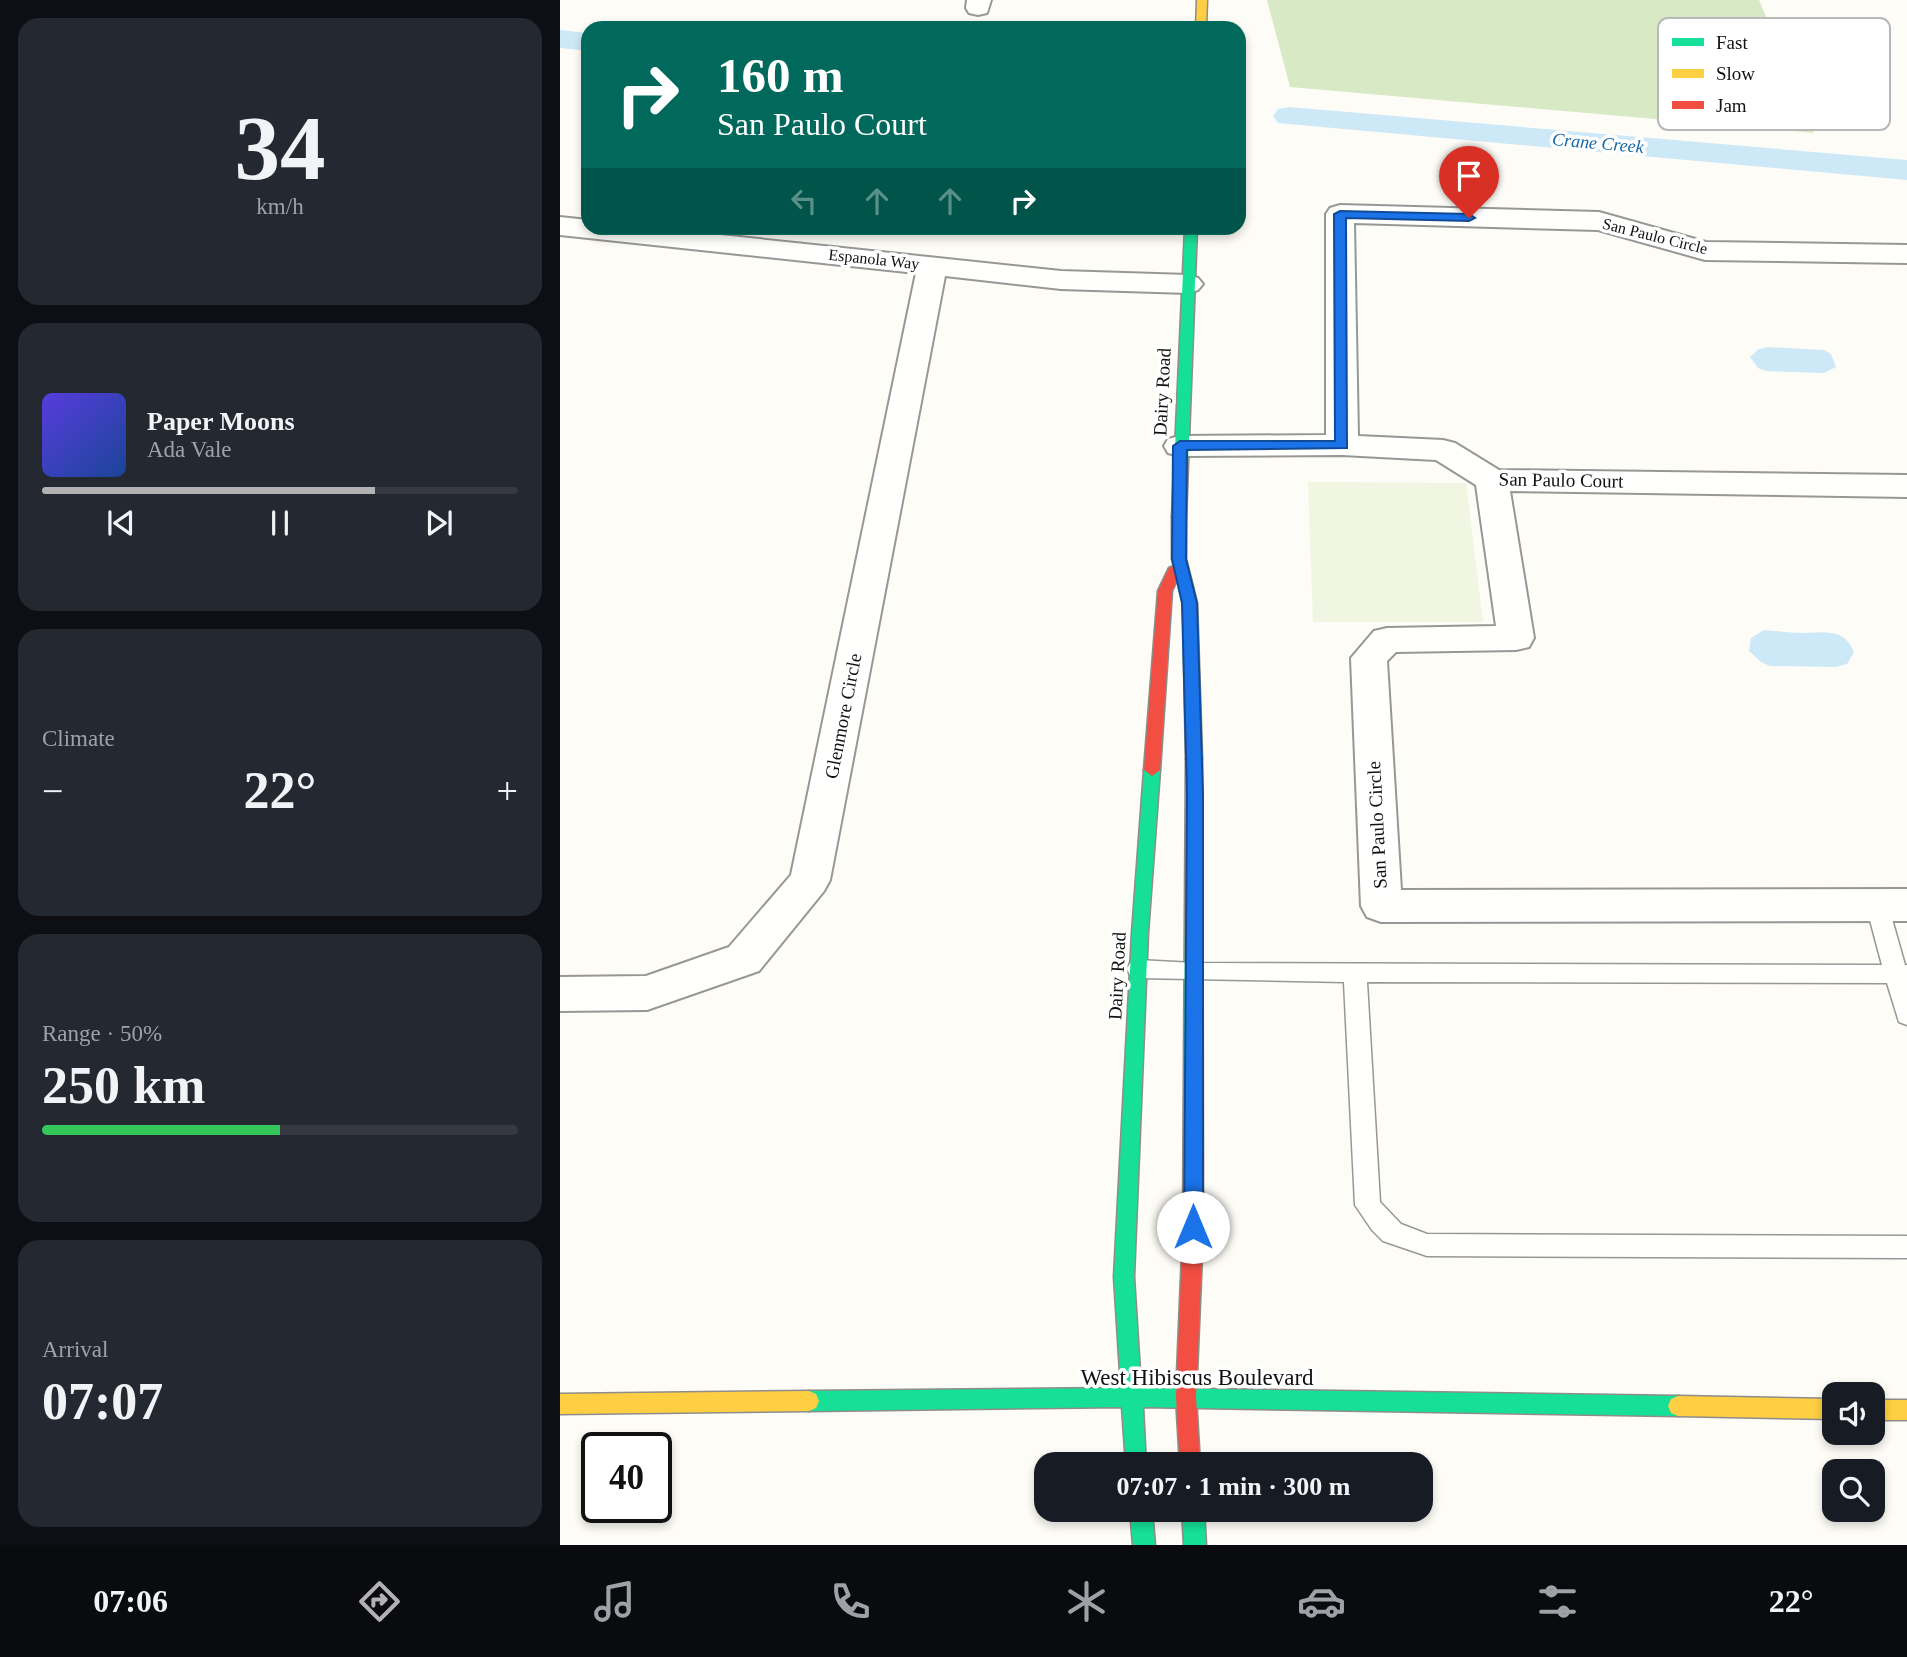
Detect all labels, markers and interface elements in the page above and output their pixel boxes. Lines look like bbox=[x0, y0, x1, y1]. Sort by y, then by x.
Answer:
legend bbox=[1658, 18, 1890, 130]
text: Fast bbox=[1716, 32, 1748, 53]
text: 160 m bbox=[717, 48, 844, 103]
icon: right bbox=[602, 49, 693, 140]
text: Slow bbox=[1716, 63, 1755, 84]
text: Jam bbox=[1716, 95, 1747, 116]
text: 34 bbox=[235, 98, 326, 199]
text: San Paulo Court bbox=[717, 106, 927, 142]
water label: Crane Creek bbox=[1551, 129, 1646, 157]
pin bbox=[1439, 146, 1499, 218]
icon: arrive bbox=[1450, 157, 1488, 195]
icon: left bbox=[785, 182, 823, 220]
icon: ahead bbox=[858, 182, 896, 220]
icon: ahead bbox=[931, 182, 969, 220]
icon: right bbox=[1004, 182, 1042, 220]
text: km/h bbox=[256, 194, 304, 219]
street label: San Paulo Circle bbox=[1601, 215, 1709, 257]
street label: Espanola Way bbox=[828, 246, 920, 273]
street label: Dairy Road bbox=[1149, 347, 1175, 437]
text: Paper Moons bbox=[147, 407, 295, 436]
text: Ada Vale bbox=[147, 437, 232, 462]
street label: San Paulo Court bbox=[1499, 468, 1624, 492]
icon: previous bbox=[102, 504, 140, 542]
icon: pause bbox=[261, 504, 299, 542]
icon: next bbox=[420, 504, 458, 542]
street label: Glenmore Circle bbox=[821, 652, 865, 780]
text: Climate bbox=[42, 726, 115, 751]
street label: San Paulo Circle bbox=[1363, 761, 1391, 889]
text: 22° bbox=[244, 762, 316, 819]
text: − bbox=[42, 770, 63, 812]
text: + bbox=[497, 770, 518, 812]
street label: Dairy Road bbox=[1104, 931, 1130, 1021]
text: Range · 50% bbox=[42, 1021, 162, 1046]
text: 250 km bbox=[42, 1057, 205, 1114]
position arrow bbox=[1156, 1190, 1230, 1264]
text: Arrival bbox=[42, 1337, 108, 1362]
street label: West Hibiscus Boulevard bbox=[1080, 1365, 1314, 1390]
text: 07:07 bbox=[42, 1373, 163, 1430]
map controls bbox=[1822, 1382, 1885, 1522]
button: sound bbox=[1822, 1382, 1885, 1445]
speed limit sign: 40 bbox=[581, 1432, 672, 1523]
button: search bbox=[1822, 1459, 1885, 1522]
text: 07:07 · 1 min · 300 m bbox=[1117, 1472, 1351, 1501]
icon: directions bbox=[355, 1577, 404, 1626]
icon: music bbox=[590, 1577, 639, 1626]
icon: phone bbox=[826, 1577, 875, 1626]
icon: climate bbox=[1062, 1577, 1111, 1626]
icon: car bbox=[1297, 1577, 1346, 1626]
icon: filters bbox=[1533, 1577, 1582, 1626]
text: 07:06 bbox=[93, 1583, 168, 1619]
text: 22° bbox=[1769, 1583, 1814, 1619]

